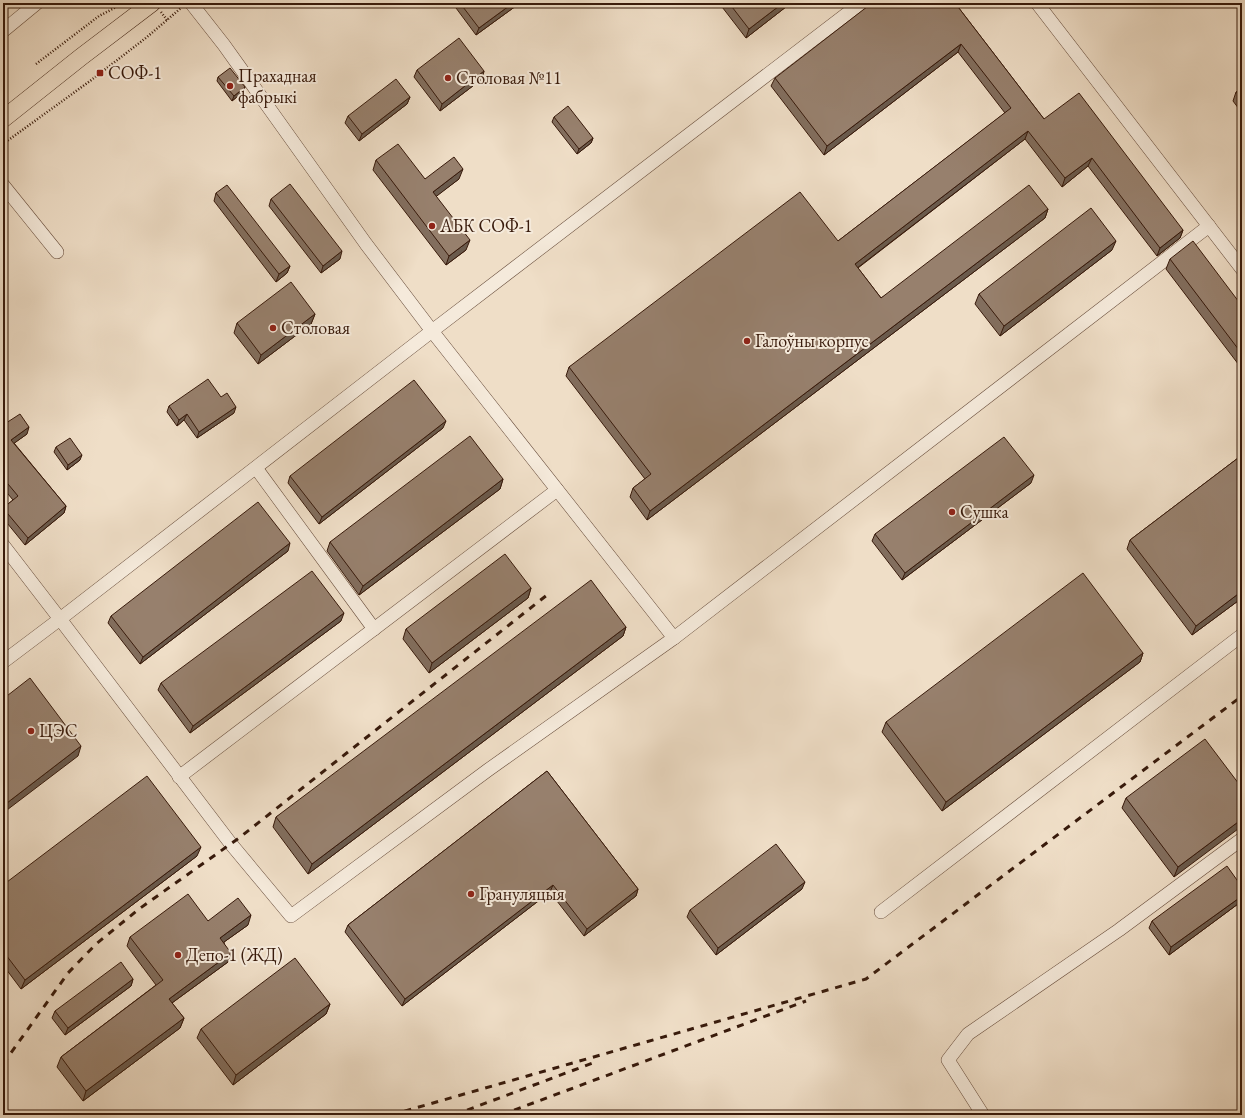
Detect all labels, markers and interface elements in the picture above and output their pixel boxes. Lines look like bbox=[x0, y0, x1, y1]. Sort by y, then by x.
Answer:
place label: СОФ-1 bbox=[108, 61, 162, 84]
place label: Прахадная фабрыкі bbox=[238, 64, 317, 108]
place label: Столовая №11 bbox=[456, 66, 562, 89]
marker: СОФ-1 bbox=[95, 68, 105, 78]
marker: Столовая №11 bbox=[443, 73, 453, 83]
marker: Прахадная фабрыкі bbox=[225, 81, 235, 91]
place label: АБК СОФ-1 bbox=[439, 214, 532, 237]
marker: АБК СОФ-1 bbox=[427, 221, 437, 231]
place label: Столовая bbox=[281, 316, 350, 339]
marker: Столовая bbox=[268, 323, 278, 333]
place label: Галоўны корпус bbox=[755, 329, 869, 352]
marker: Галоўны корпус bbox=[742, 336, 752, 346]
place label: Сушка bbox=[960, 500, 1009, 523]
marker: Сушка bbox=[947, 507, 957, 517]
place label: ЦЭС bbox=[39, 719, 77, 742]
marker: ЦЭС bbox=[26, 726, 36, 736]
place label: Грануляцыя bbox=[479, 882, 564, 905]
marker: Грануляцыя bbox=[466, 889, 476, 899]
place label: Депо-1 (ЖД) bbox=[186, 943, 283, 966]
marker: Депо-1 (ЖД) bbox=[173, 950, 183, 960]

